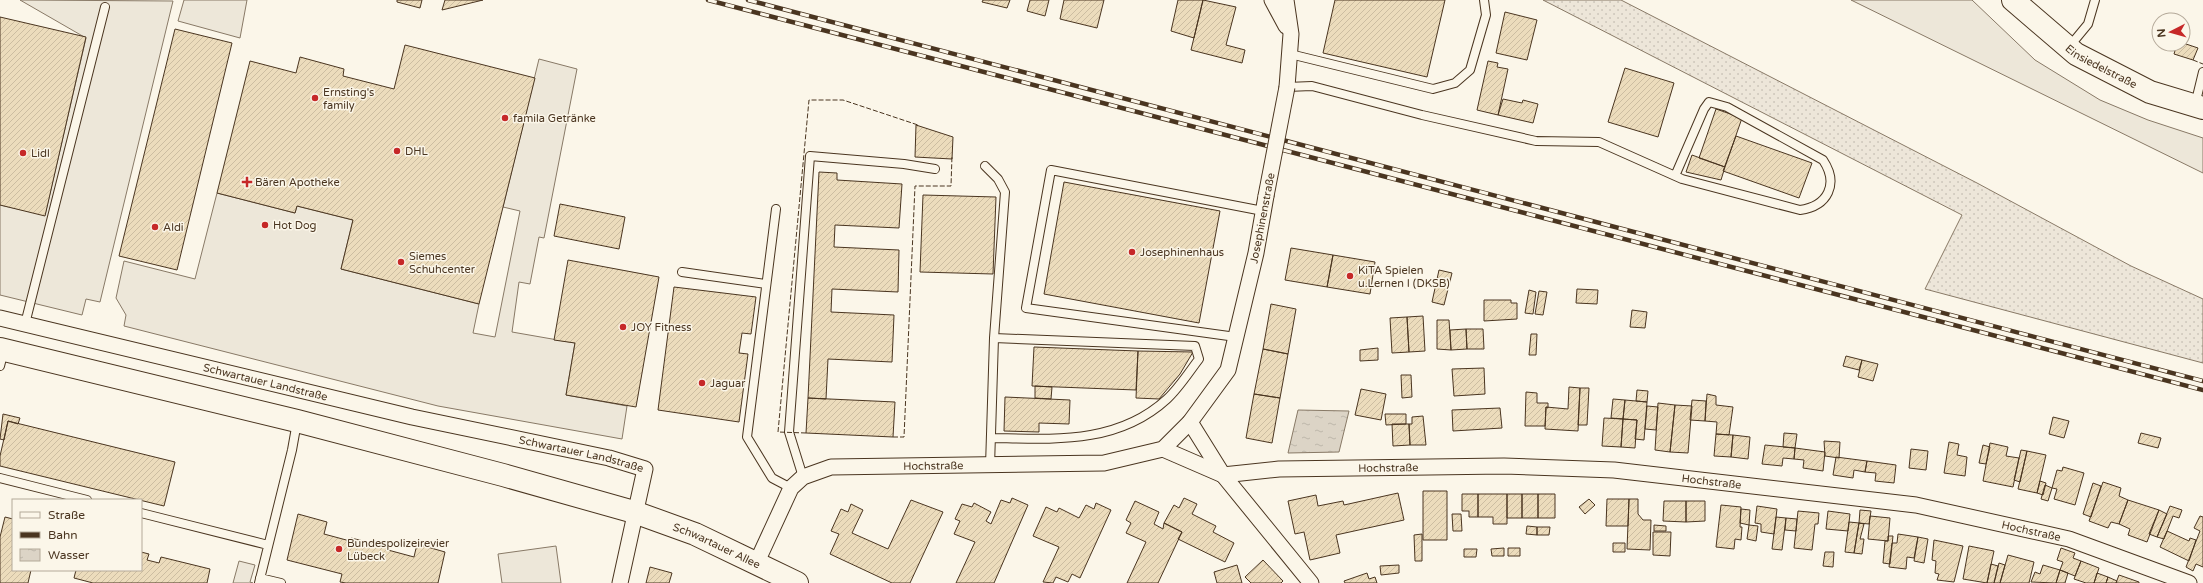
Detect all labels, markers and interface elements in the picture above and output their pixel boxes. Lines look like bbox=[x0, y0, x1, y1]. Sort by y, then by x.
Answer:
north arrow bbox=[2151, 12, 2191, 52]
text: N bbox=[2155, 28, 2168, 38]
street label: Einsiedelstraße bbox=[2063, 42, 2139, 91]
place label: Ernsting's family bbox=[323, 86, 374, 112]
marker: Ernsting's family bbox=[310, 93, 320, 103]
place label: famila Getränke bbox=[513, 112, 596, 125]
marker: famila Getränke bbox=[500, 113, 510, 123]
place label: DHL bbox=[405, 145, 429, 158]
marker: DHL bbox=[392, 146, 402, 156]
place label: Lidl bbox=[31, 147, 50, 160]
marker: Lidl bbox=[18, 148, 28, 158]
street label: Josephinenstraße bbox=[1247, 172, 1278, 265]
place label: Bären Apotheke bbox=[255, 176, 340, 189]
marker: Bären Apotheke bbox=[242, 177, 252, 187]
place label: Hot Dog bbox=[273, 219, 317, 232]
marker: Hot Dog bbox=[260, 220, 270, 230]
place label: Aldi bbox=[163, 221, 184, 234]
marker: Aldi bbox=[150, 222, 160, 232]
place label: Josephinenhaus bbox=[1140, 246, 1224, 259]
marker: Josephinenhaus bbox=[1127, 247, 1137, 257]
place label: Siemes Schuhcenter bbox=[409, 250, 476, 276]
marker: Siemes Schuhcenter bbox=[396, 257, 406, 267]
place label: KiTA Spielen u.Lernen I (DKSB) bbox=[1358, 264, 1450, 290]
marker: KiTA Spielen u.Lernen I (DKSB) bbox=[1345, 271, 1355, 281]
place label: JOY Fitness bbox=[631, 321, 692, 334]
marker: JOY Fitness bbox=[618, 322, 628, 332]
street label: Schwartauer Landstraße bbox=[202, 361, 329, 404]
place label: Jaguar bbox=[710, 377, 746, 390]
marker: Jaguar bbox=[697, 378, 707, 388]
street label: Schwartauer Landstraße bbox=[518, 433, 645, 475]
street label: Hochstraße bbox=[903, 459, 964, 473]
street label: Hochstraße bbox=[1358, 461, 1418, 475]
street label: Hochstraße bbox=[1681, 472, 1742, 492]
legend bbox=[12, 499, 142, 571]
text: Straße bbox=[48, 508, 85, 522]
street label: Hochstraße bbox=[2000, 518, 2062, 544]
street label: Schwartauer Allee bbox=[671, 521, 762, 571]
text: Bahn bbox=[48, 528, 78, 542]
place label: Bundespolizeirevier Lübeck bbox=[347, 537, 450, 563]
marker: Bundespolizeirevier Lübeck bbox=[334, 544, 344, 554]
text: Wasser bbox=[48, 548, 90, 562]

